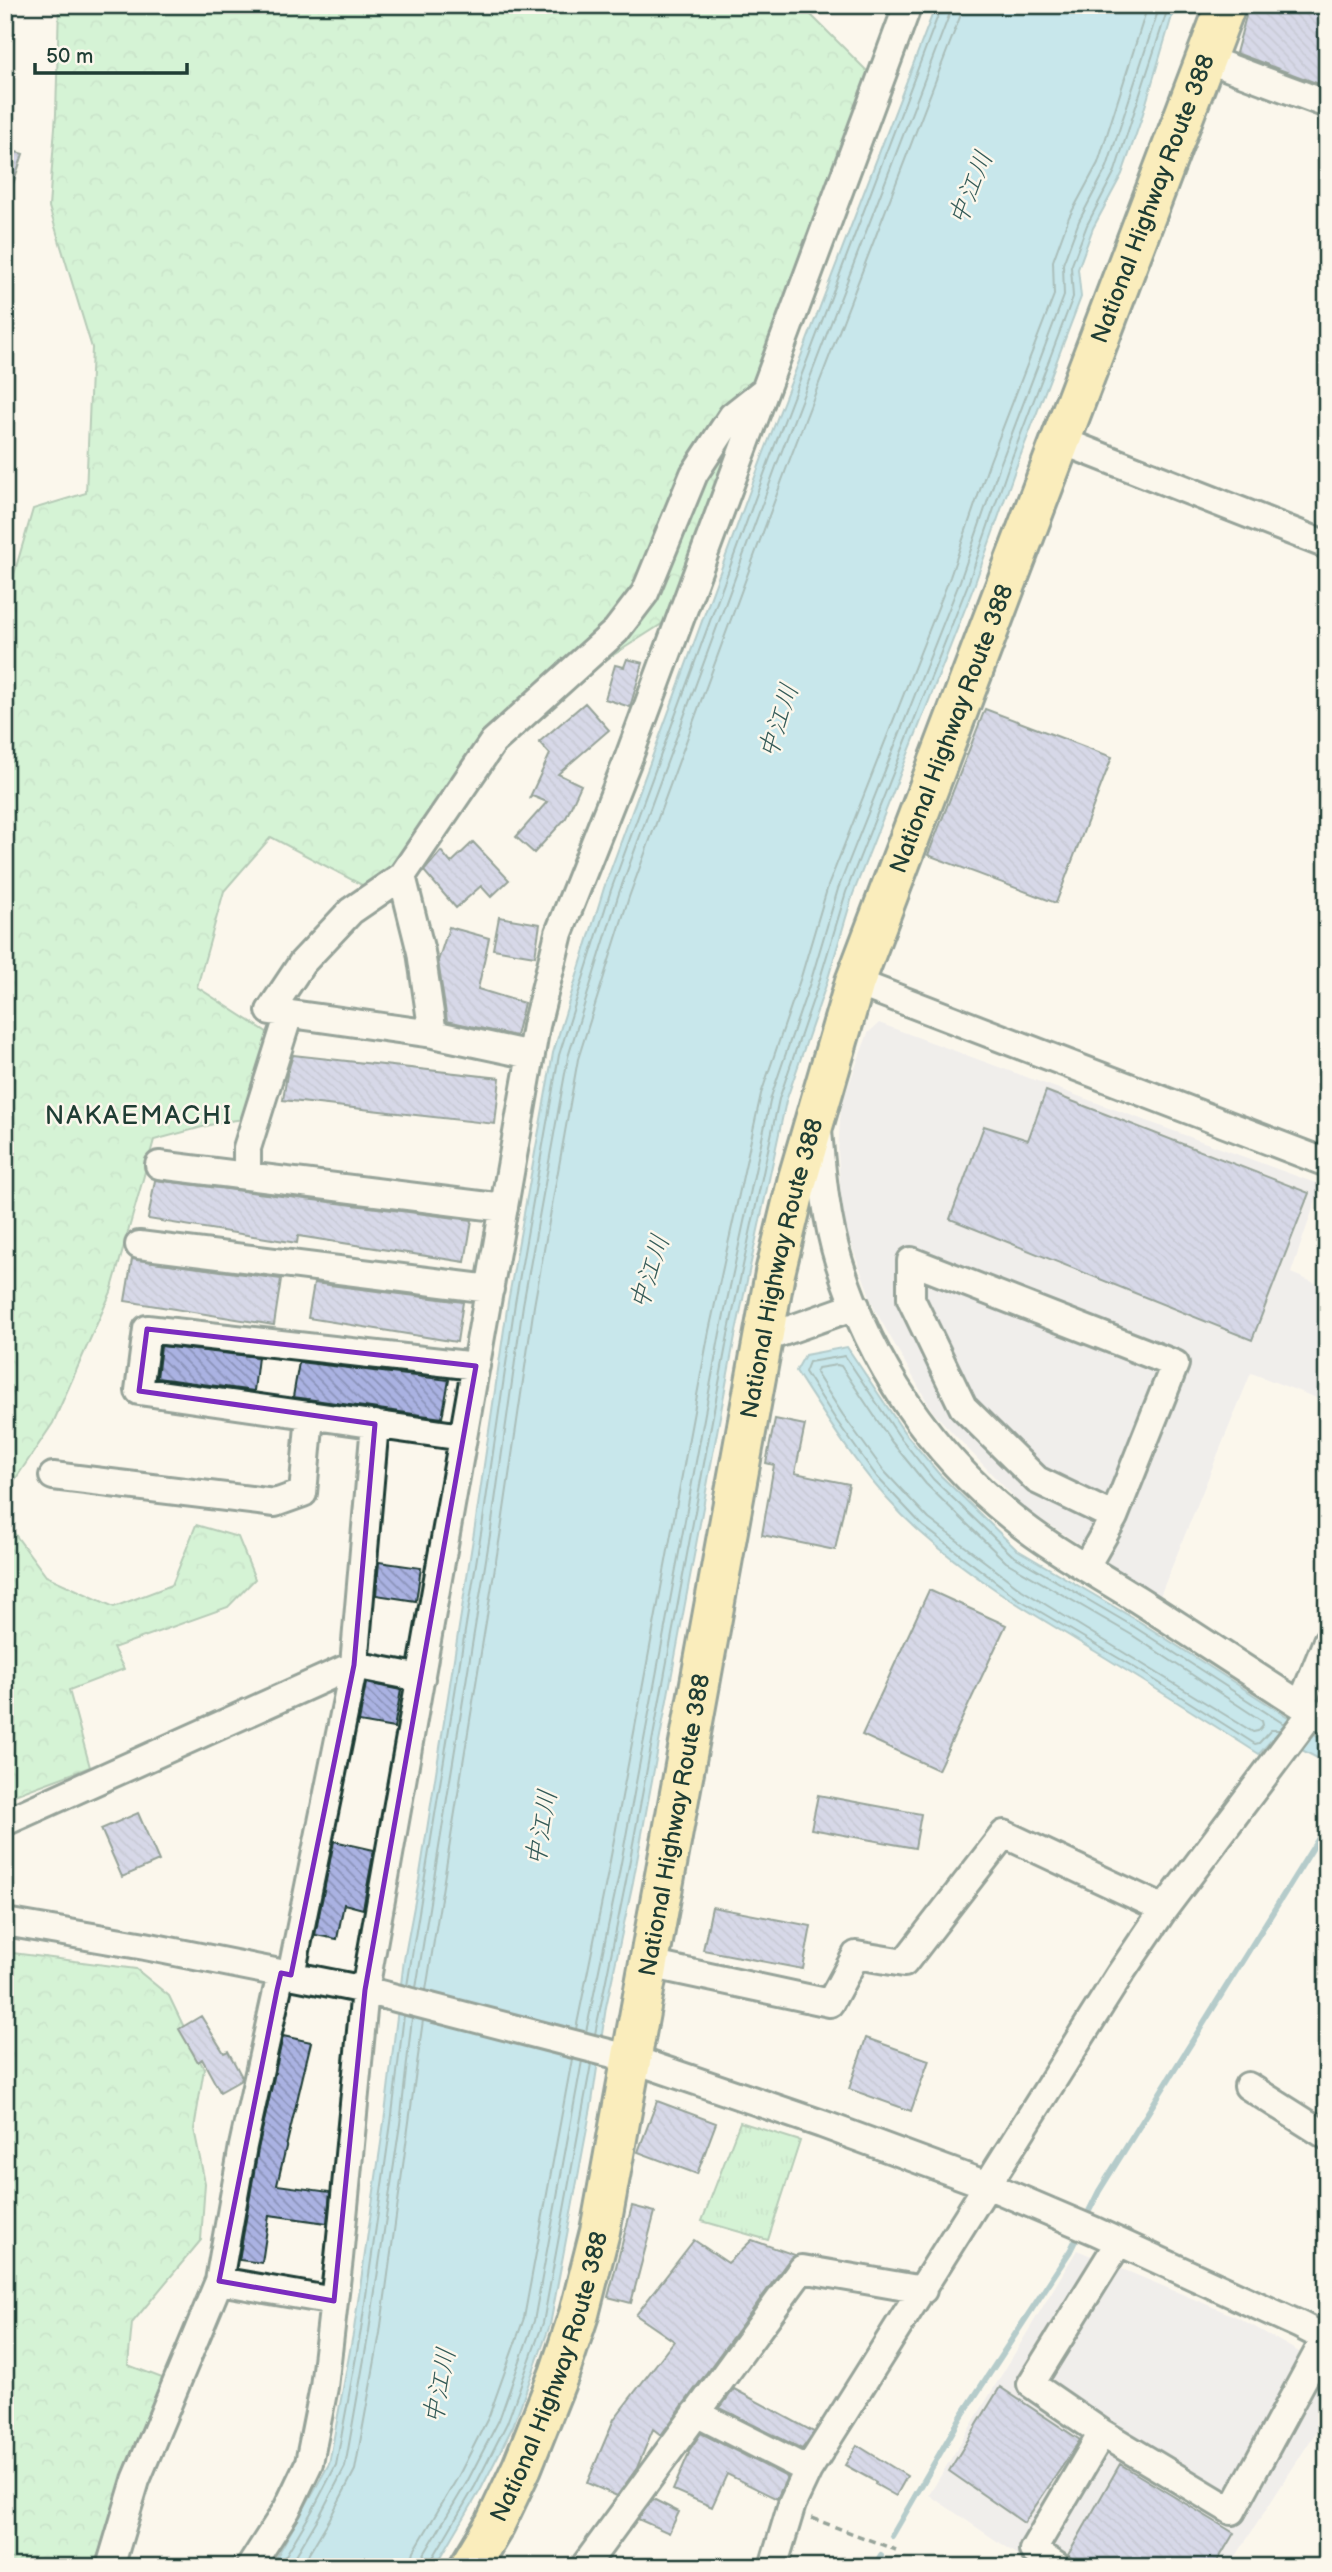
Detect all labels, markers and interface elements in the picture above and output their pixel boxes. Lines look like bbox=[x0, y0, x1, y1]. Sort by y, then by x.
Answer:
scale bar bbox=[35, 32, 187, 76]
text: 50 m bbox=[46, 44, 93, 69]
street label: National Highway Route 388 bbox=[1085, 50, 1221, 347]
water label: 中江川 bbox=[942, 147, 1000, 231]
street label: National Highway Route 388 bbox=[884, 580, 1020, 877]
water label: 中江川 bbox=[753, 680, 806, 763]
district label: NAKAEMACHI bbox=[45, 1101, 233, 1132]
street label: National Highway Route 388 bbox=[735, 1115, 830, 1421]
water label: 中江川 bbox=[624, 1231, 677, 1314]
street label: National Highway Route 388 bbox=[633, 1672, 716, 1979]
water label: 中江川 bbox=[520, 1787, 565, 1869]
street label: National Highway Route 388 bbox=[484, 2228, 614, 2526]
water label: 中江川 bbox=[418, 2345, 463, 2428]

